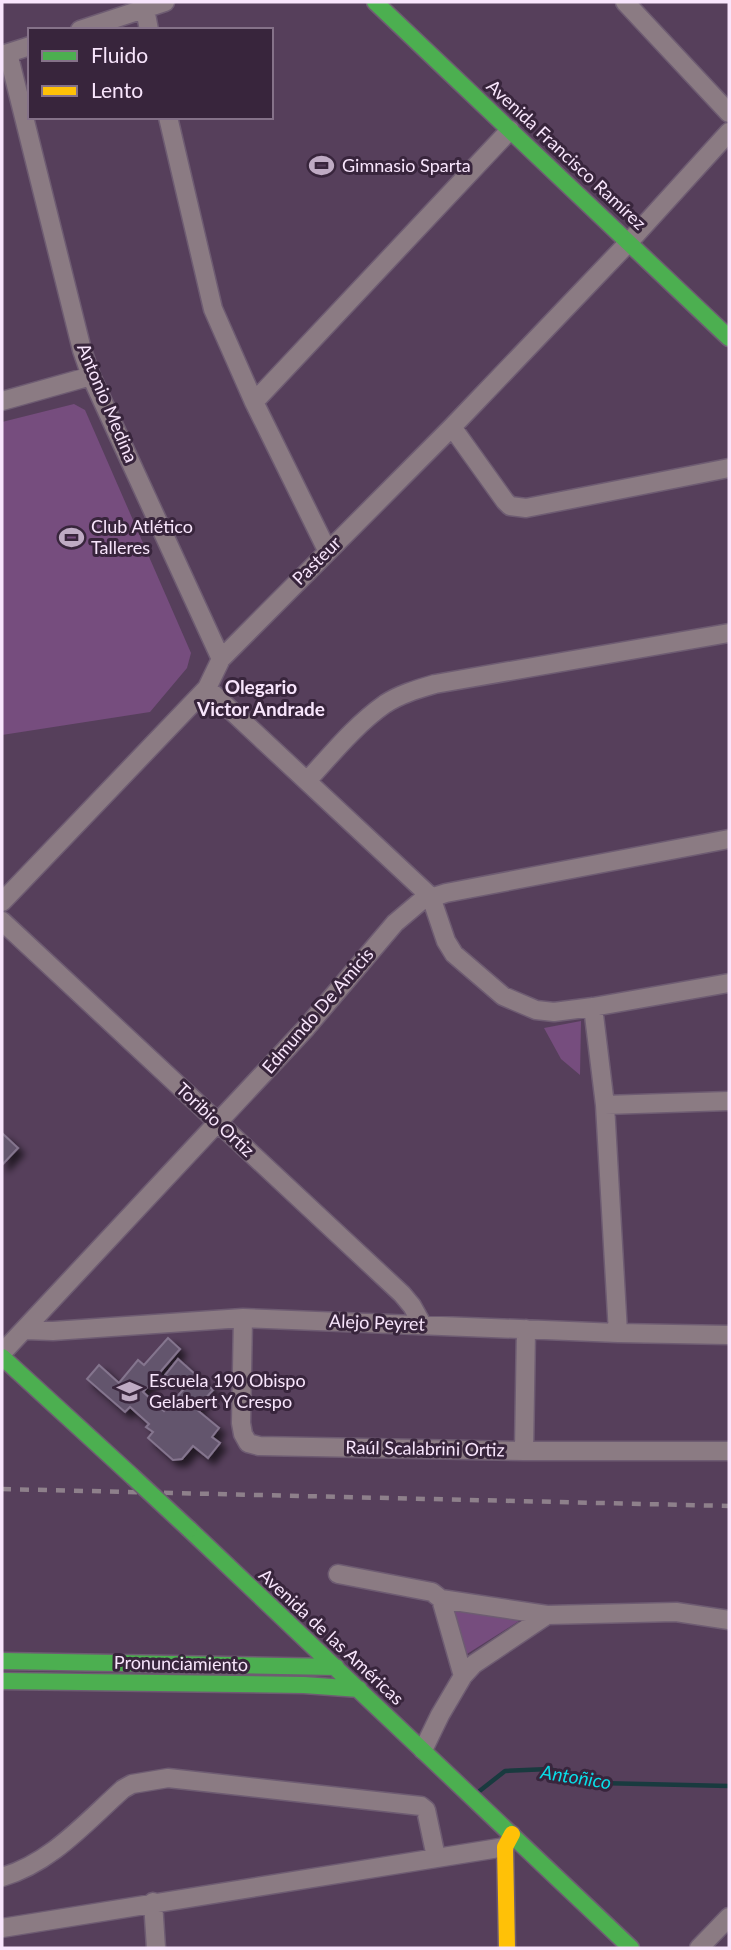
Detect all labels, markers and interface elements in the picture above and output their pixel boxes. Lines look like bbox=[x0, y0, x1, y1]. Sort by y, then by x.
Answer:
legend bbox=[28, 28, 273, 119]
text: Fluido bbox=[91, 42, 148, 67]
street label: Avenida Francisco Ramírez bbox=[482, 75, 651, 234]
text: Lento bbox=[91, 77, 143, 102]
sports icon: Gimnasio Sparta bbox=[308, 152, 336, 180]
place label: Gimnasio Sparta bbox=[342, 154, 471, 176]
street label: Antonio Medina bbox=[73, 340, 143, 465]
place label: Club Atlético Talleres bbox=[91, 515, 193, 558]
sports icon: Club Atlético Talleres bbox=[57, 523, 85, 551]
street label: Pasteur bbox=[287, 531, 346, 589]
district label: Olegario Victor Andrade bbox=[196, 675, 325, 720]
street label: Edmundo De Amicis bbox=[257, 943, 378, 1078]
street label: Toribio Ortiz bbox=[172, 1078, 259, 1161]
street label: Alejo Peyret bbox=[329, 1309, 426, 1335]
place label: Escuela 190 Obispo Gelabert Y Crespo bbox=[149, 1369, 306, 1412]
school or university icon: Escuela 190 Obispo Gelabert Y Crespo bbox=[115, 1377, 143, 1405]
street label: Raúl Scalabrini Ortiz bbox=[345, 1436, 505, 1460]
street label: Avenida de las Américas bbox=[255, 1563, 409, 1709]
street label: Pronunciamiento bbox=[114, 1651, 248, 1675]
water label: Antoñico bbox=[538, 1759, 613, 1793]

